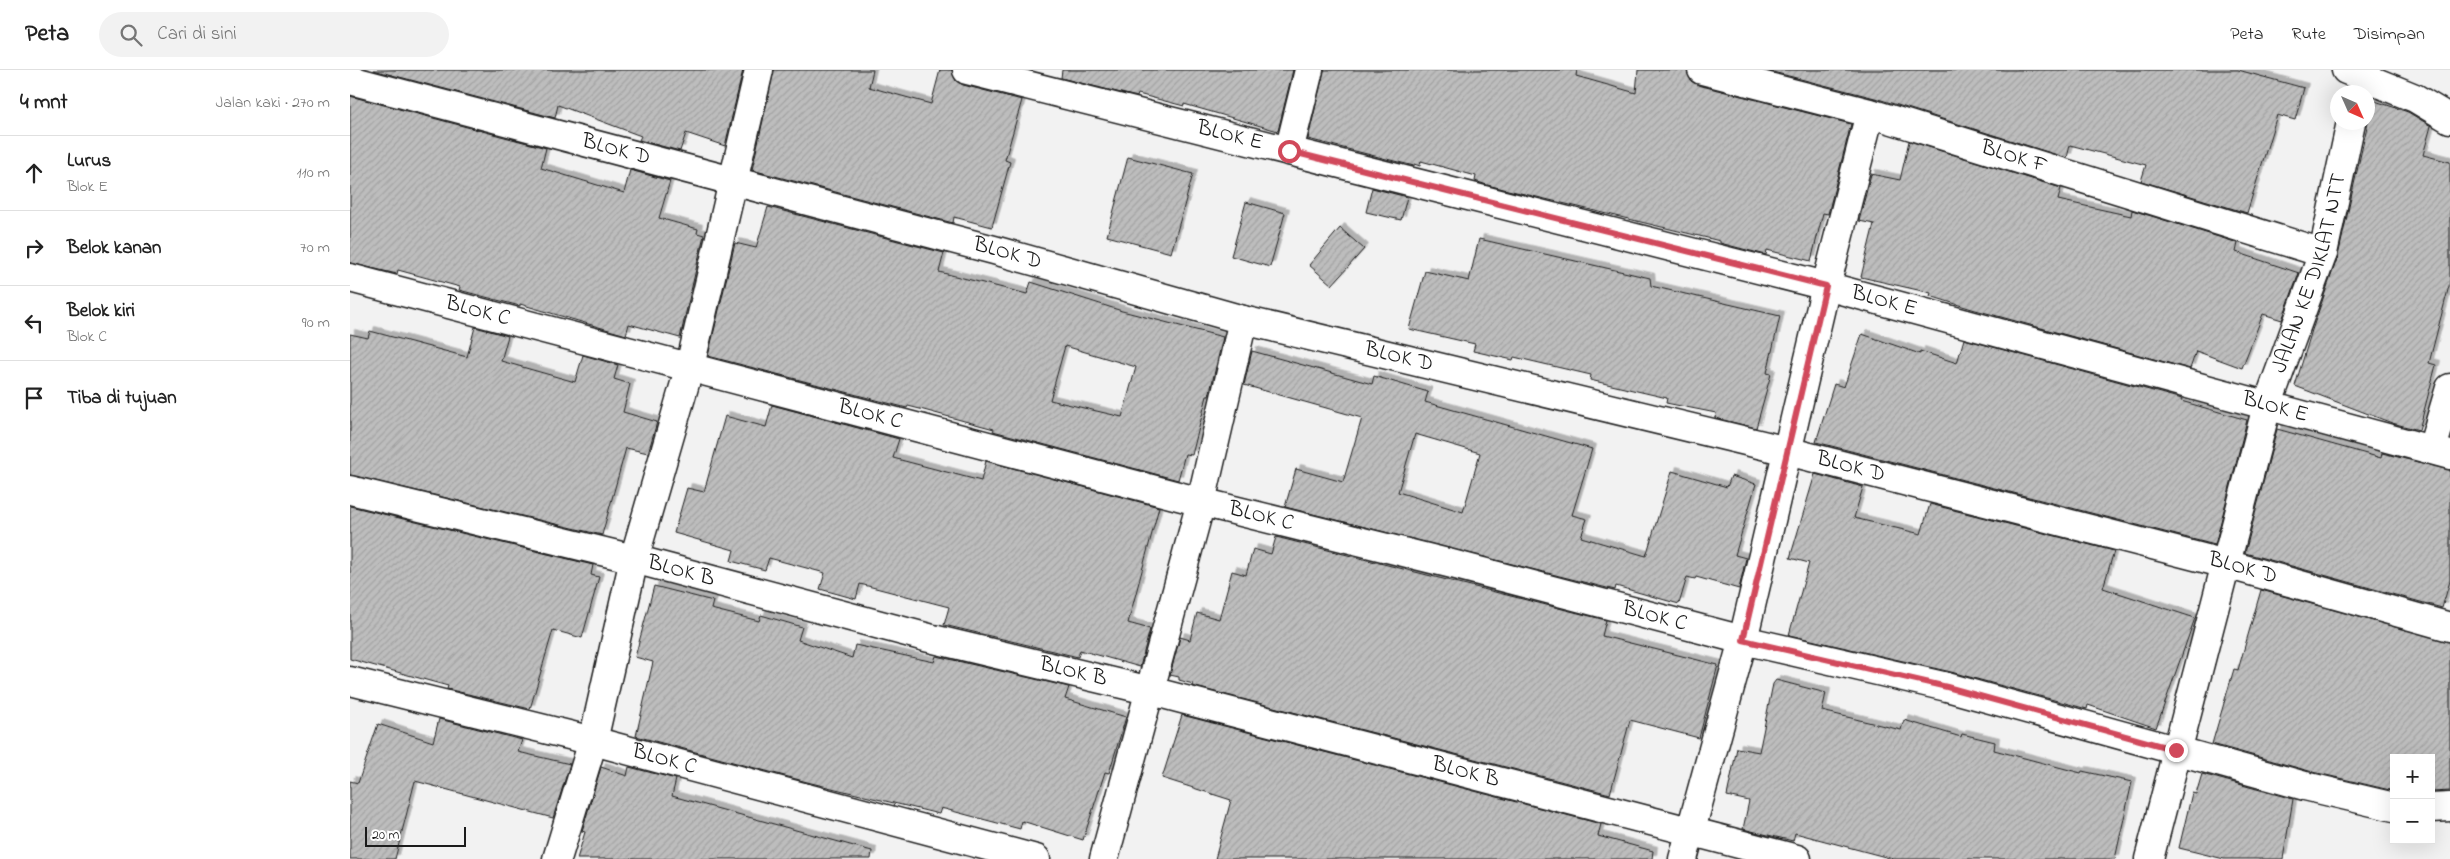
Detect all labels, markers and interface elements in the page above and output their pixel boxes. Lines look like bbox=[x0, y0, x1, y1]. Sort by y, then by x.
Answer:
search box bbox=[99, 12, 449, 57]
text: Peta bbox=[25, 17, 69, 52]
icon: search bbox=[117, 21, 145, 49]
text: Cari di sini bbox=[157, 21, 237, 48]
text: Peta bbox=[2230, 22, 2263, 48]
text: Rute bbox=[2291, 22, 2326, 48]
text: Disimpan bbox=[2354, 22, 2425, 48]
north arrow bbox=[2330, 85, 2375, 130]
text: 4 mnt bbox=[20, 88, 68, 118]
text: Jalan kaki · 270 m bbox=[216, 91, 330, 115]
street label: BLOK E bbox=[1192, 112, 1266, 160]
street label: BLOK D bbox=[577, 126, 654, 175]
street label: BLOK F bbox=[1976, 132, 2051, 183]
route start bbox=[1278, 140, 1301, 163]
text: Lurus bbox=[67, 148, 111, 175]
icon: ahead bbox=[20, 159, 48, 187]
text: 110 m bbox=[296, 161, 330, 185]
street label: JALAN KE DIKLAT NTT bbox=[2264, 170, 2356, 378]
text: Blok E bbox=[67, 175, 108, 199]
street label: BLOK D bbox=[969, 229, 1045, 279]
icon: right bbox=[20, 234, 48, 262]
text: Belok kanan bbox=[67, 235, 161, 262]
text: 70 m bbox=[300, 236, 330, 260]
street label: BLOK E bbox=[1847, 277, 1921, 326]
street label: BLOK C bbox=[441, 288, 513, 335]
text: Belok kiri bbox=[67, 298, 135, 325]
icon: left bbox=[20, 309, 48, 337]
text: 90 m bbox=[302, 311, 330, 335]
text: Blok C bbox=[67, 325, 107, 349]
street label: BLOK D bbox=[1360, 334, 1436, 381]
street label: BLOK E bbox=[2238, 383, 2312, 432]
icon: arrive bbox=[20, 384, 48, 412]
text: Tiba di tujuan bbox=[67, 385, 177, 412]
street label: BLOK C bbox=[833, 391, 906, 439]
street label: BLOK D bbox=[1812, 443, 1888, 492]
street label: BLOK C bbox=[1225, 493, 1297, 540]
street label: BLOK D bbox=[2204, 544, 2281, 594]
street label: BLOK B bbox=[643, 547, 718, 596]
street label: BLOK C bbox=[1618, 593, 1690, 641]
street label: BLOK B bbox=[1035, 649, 1110, 696]
street label: BLOK C bbox=[627, 736, 700, 784]
route end bbox=[2165, 739, 2188, 762]
street label: BLOK B bbox=[1428, 748, 1503, 797]
map controls bbox=[2390, 754, 2435, 844]
button: + bbox=[2390, 754, 2435, 799]
button: − bbox=[2390, 799, 2435, 844]
scale bar bbox=[365, 824, 466, 847]
text: 20 m bbox=[372, 825, 399, 846]

